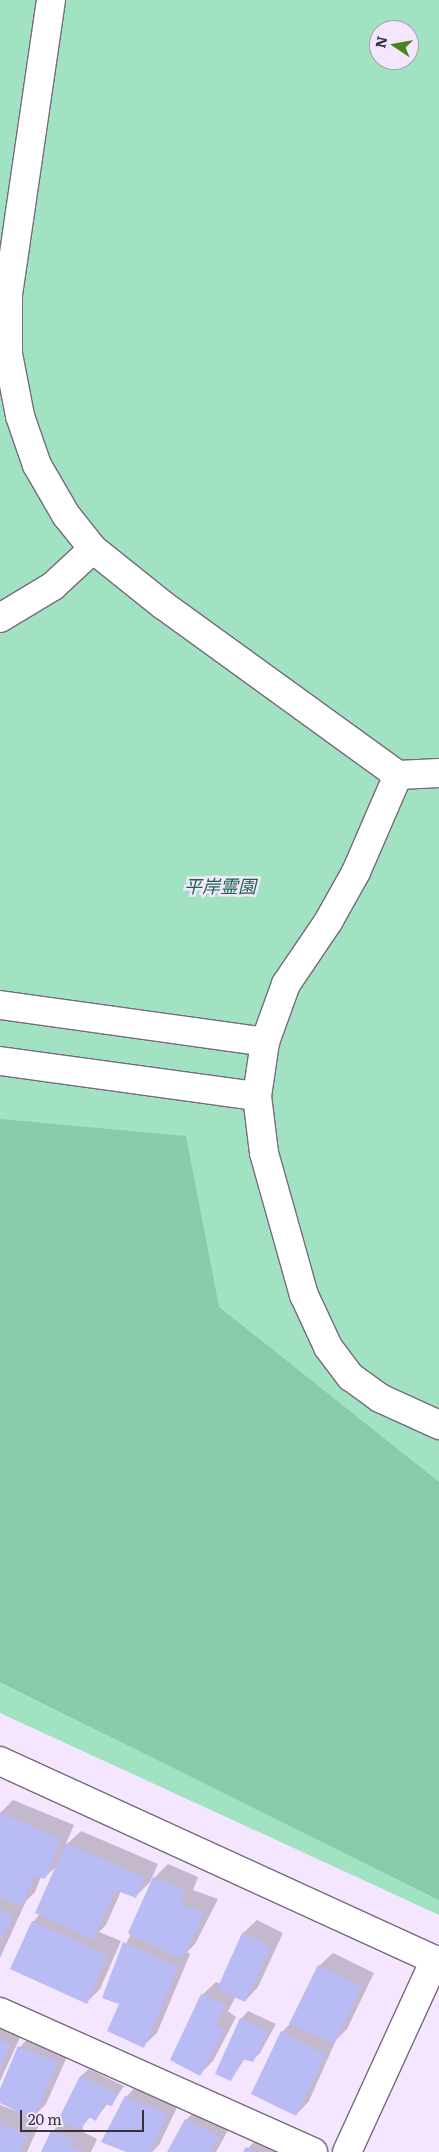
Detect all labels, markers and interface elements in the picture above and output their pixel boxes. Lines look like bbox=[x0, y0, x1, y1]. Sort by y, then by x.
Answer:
north arrow bbox=[369, 20, 419, 70]
text: N bbox=[369, 34, 391, 50]
park label: 平岸霊園 bbox=[184, 875, 256, 897]
scale bar bbox=[22, 2100, 146, 2132]
text: 20 m bbox=[28, 2107, 62, 2130]

